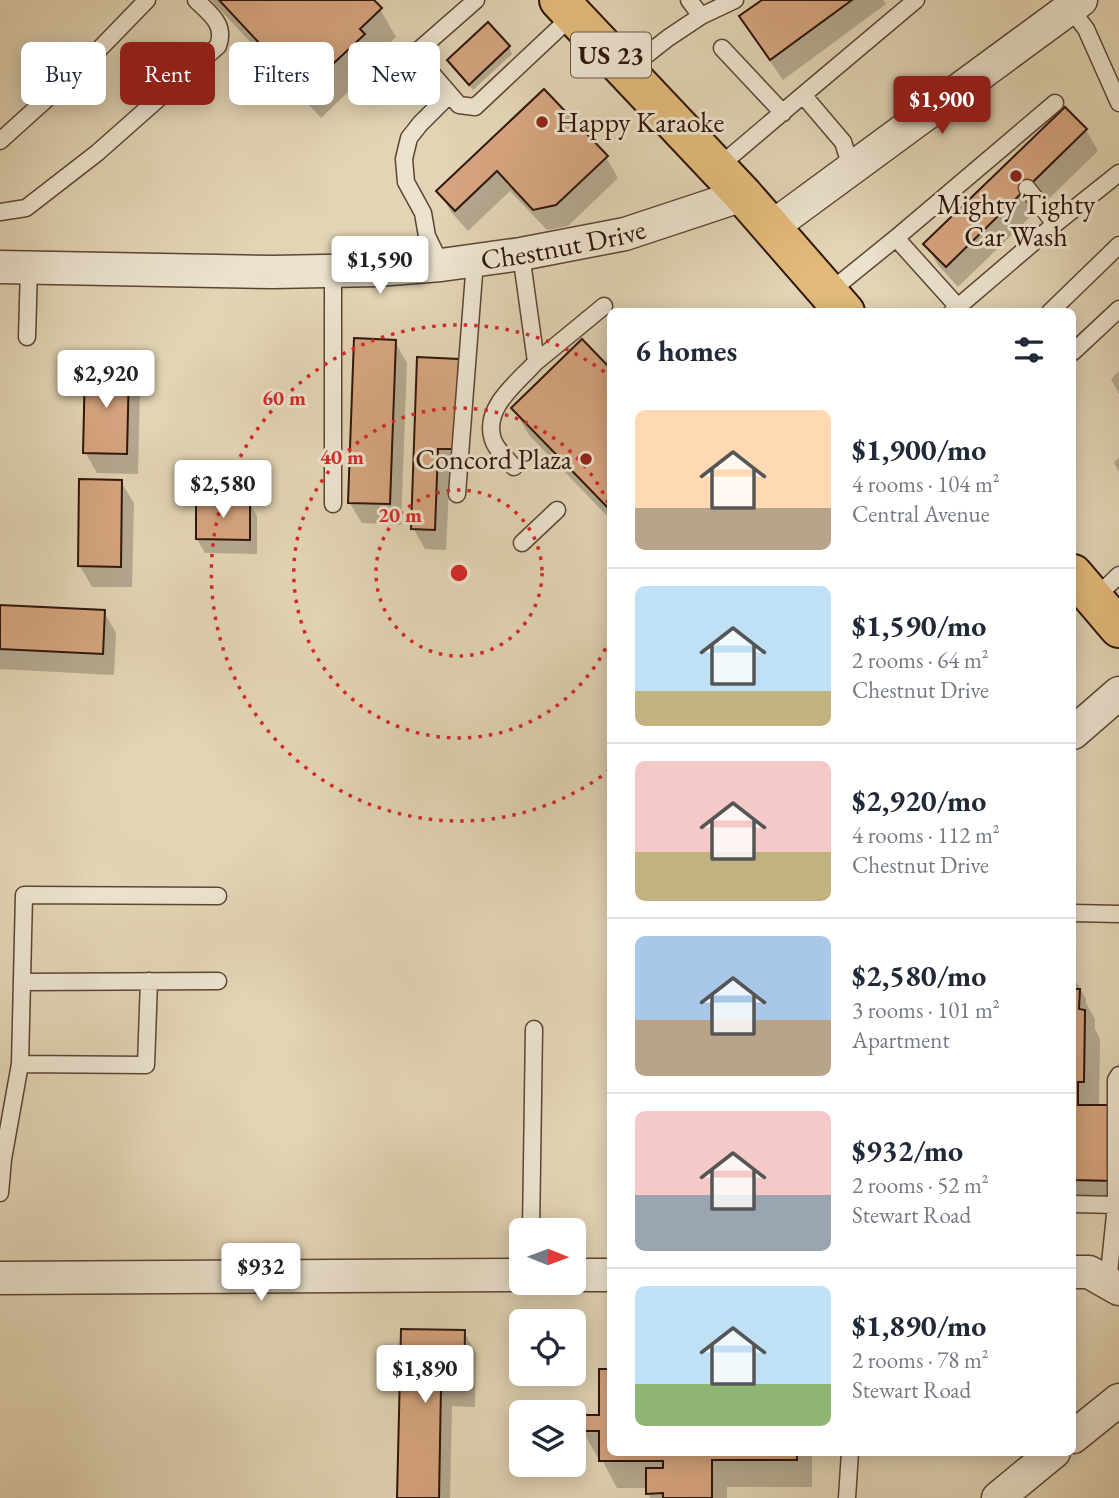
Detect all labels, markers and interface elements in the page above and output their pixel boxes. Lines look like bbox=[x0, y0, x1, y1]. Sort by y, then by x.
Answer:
road number: US 23 bbox=[571, 32, 651, 78]
chip: Buy bbox=[21, 42, 106, 105]
chip: Rent bbox=[120, 42, 215, 105]
chip: Filters bbox=[229, 42, 334, 105]
chip: New bbox=[348, 42, 440, 105]
pin: $1,900 bbox=[885, 76, 999, 136]
text: $1,900 bbox=[910, 84, 974, 114]
place label: Happy Karaoke bbox=[556, 104, 724, 140]
marker: Happy Karaoke bbox=[534, 114, 550, 130]
marker: Mighty Tighty Car Wash bbox=[1008, 168, 1024, 184]
place label: Mighty Tighty Car Wash bbox=[937, 186, 1096, 254]
street label: Chestnut Drive bbox=[478, 210, 650, 277]
pin: $1,590 bbox=[323, 236, 437, 296]
text: $1,590 bbox=[348, 244, 412, 274]
text: 6 homes bbox=[635, 331, 737, 370]
icon: filters bbox=[1010, 331, 1048, 369]
pin: $2,920 bbox=[49, 350, 163, 410]
text: $2,920 bbox=[74, 358, 138, 388]
text: 60 m bbox=[262, 384, 306, 411]
text: $1,900/mo bbox=[852, 430, 986, 469]
icon: home bbox=[691, 438, 775, 522]
place label: Concord Plaza bbox=[415, 441, 573, 477]
text: 40 m bbox=[320, 443, 364, 470]
marker: Concord Plaza bbox=[578, 451, 594, 467]
pin: $2,580 bbox=[166, 461, 280, 520]
text: $2,580 bbox=[191, 468, 255, 498]
text: 4 rooms · 104 m² bbox=[852, 469, 1000, 499]
text: Central Avenue bbox=[852, 499, 990, 529]
text: 20 m bbox=[378, 501, 422, 528]
centre of rings bbox=[447, 561, 471, 585]
text: $1,590/mo bbox=[852, 606, 986, 645]
icon: home bbox=[691, 614, 775, 698]
text: 2 rooms · 64 m² bbox=[852, 645, 989, 675]
text: Chestnut Drive bbox=[852, 675, 989, 705]
text: $2,920/mo bbox=[852, 781, 986, 820]
icon: home bbox=[691, 789, 775, 873]
text: 4 rooms · 112 m² bbox=[852, 820, 1000, 850]
text: Chestnut Drive bbox=[852, 850, 989, 880]
text: $2,580/mo bbox=[852, 956, 986, 995]
icon: home bbox=[691, 964, 775, 1048]
text: 3 rooms · 101 m² bbox=[852, 995, 1000, 1025]
text: Apartment bbox=[852, 1025, 950, 1055]
text: $932/mo bbox=[852, 1131, 963, 1170]
icon: home bbox=[691, 1139, 775, 1223]
text: 2 rooms · 52 m² bbox=[852, 1170, 989, 1200]
text: Stewart Road bbox=[852, 1200, 971, 1230]
north arrow bbox=[509, 1218, 586, 1295]
map controls bbox=[509, 1218, 586, 1477]
pin: $932 bbox=[220, 1244, 302, 1303]
text: $932 bbox=[237, 1251, 285, 1281]
text: $1,890/mo bbox=[852, 1306, 986, 1345]
button: locate bbox=[509, 1309, 586, 1386]
icon: home bbox=[691, 1314, 775, 1398]
text: 2 rooms · 78 m² bbox=[852, 1345, 989, 1375]
pin: $1,890 bbox=[368, 1346, 482, 1405]
text: $1,890 bbox=[393, 1353, 457, 1383]
text: Stewart Road bbox=[852, 1375, 971, 1405]
button: layers bbox=[509, 1400, 586, 1477]

